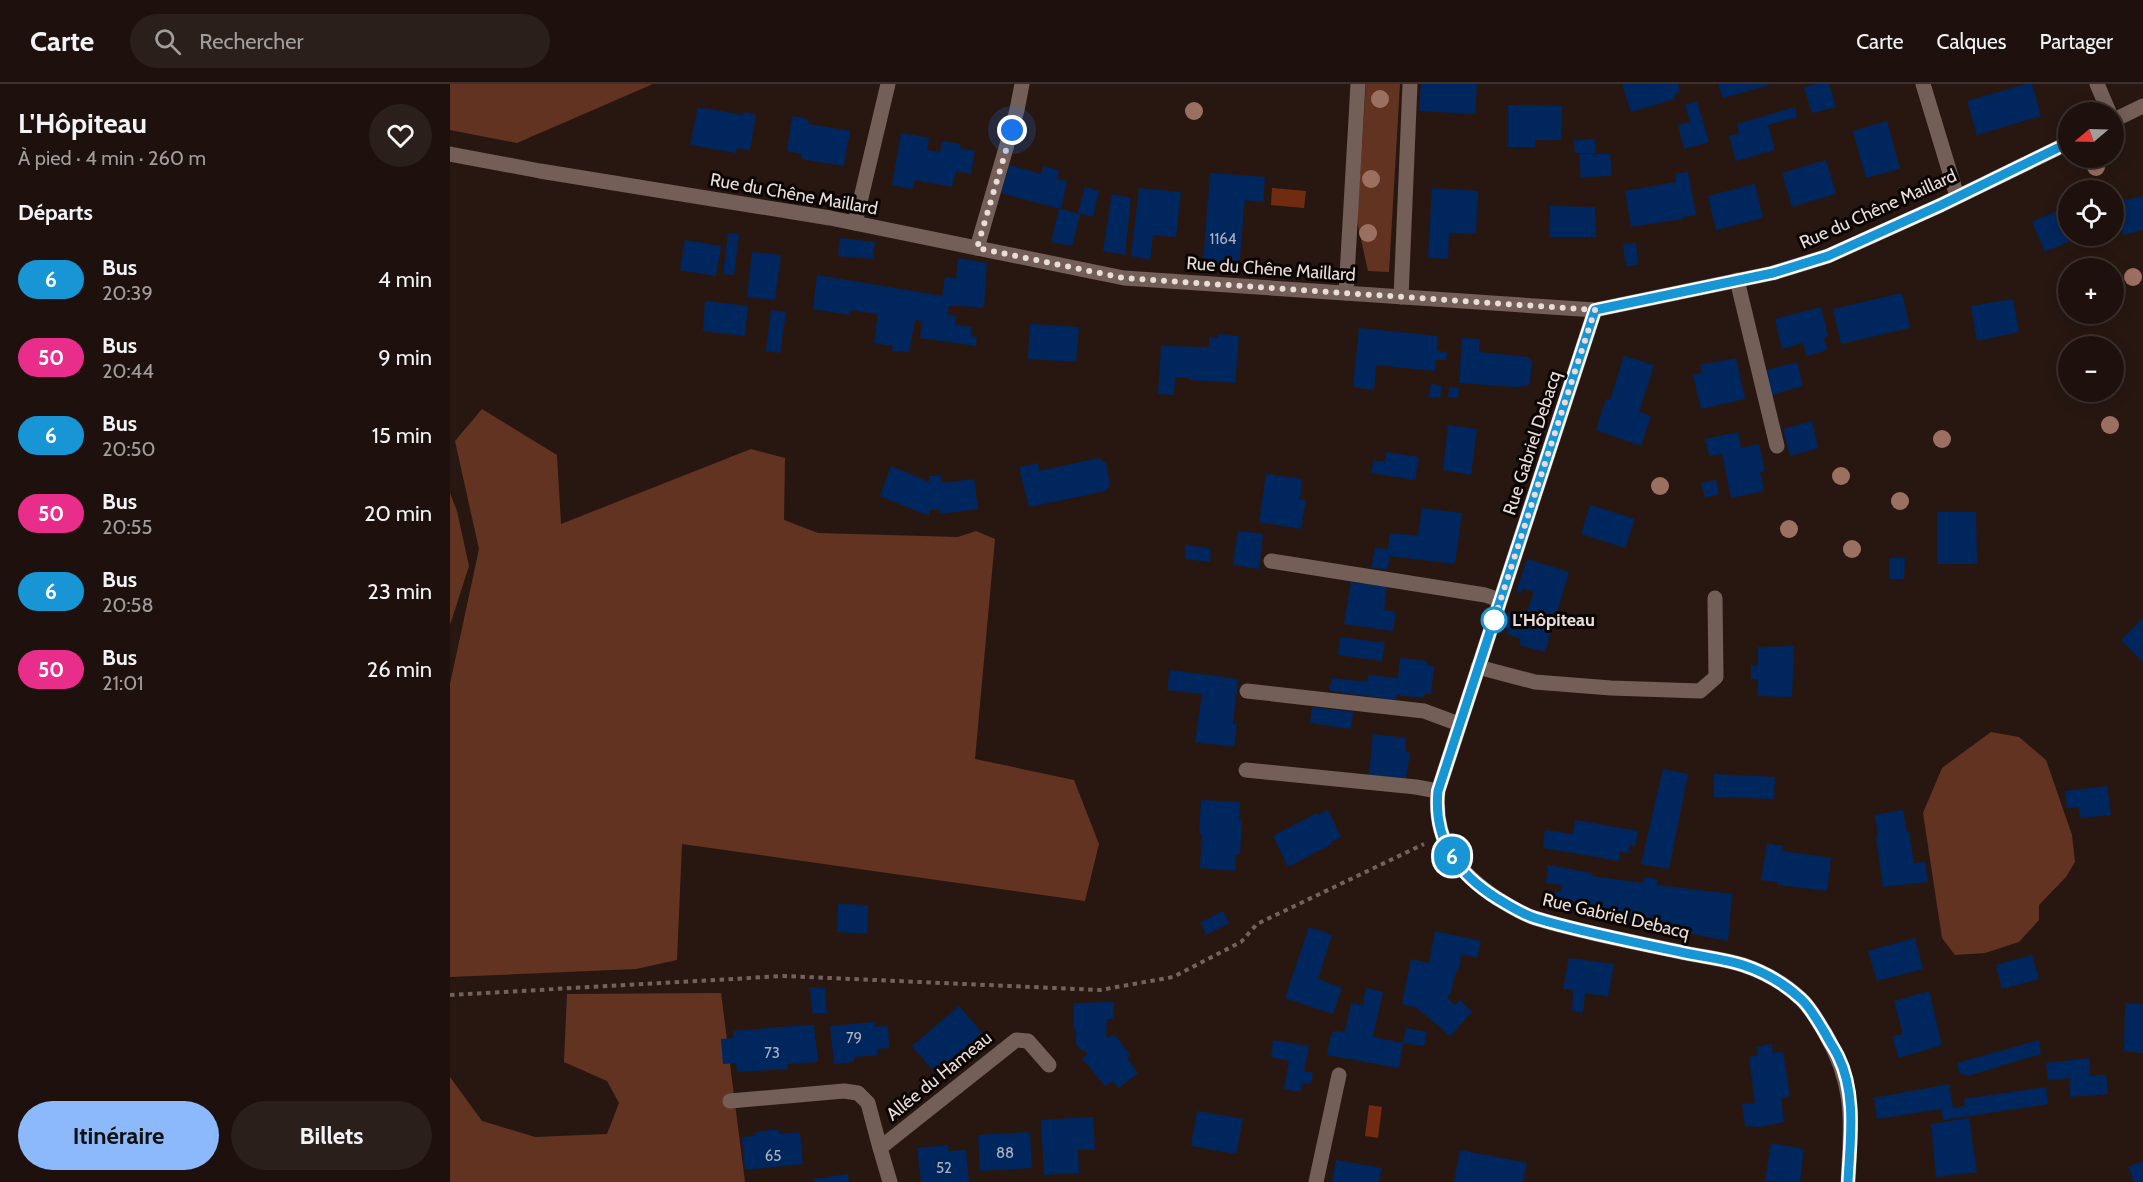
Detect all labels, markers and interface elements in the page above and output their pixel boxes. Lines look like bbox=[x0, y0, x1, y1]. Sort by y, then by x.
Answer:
search box bbox=[130, 14, 550, 68]
text: Carte bbox=[30, 24, 94, 58]
icon: search bbox=[151, 25, 184, 58]
text: Rechercher bbox=[199, 28, 303, 55]
text: Carte bbox=[1856, 29, 1904, 54]
text: Calques bbox=[1937, 29, 2007, 54]
text: Partager bbox=[2040, 29, 2113, 54]
north arrow bbox=[2058, 102, 2124, 168]
map controls bbox=[2058, 102, 2124, 402]
button: heart bbox=[369, 104, 432, 167]
text: L'Hôpiteau bbox=[18, 106, 147, 140]
your location bbox=[997, 115, 1027, 145]
text: À pied · 4 min · 260 m bbox=[18, 146, 206, 170]
street label: Rue du Chêne Maillard bbox=[1796, 164, 1960, 254]
street label: Rue du Chêne Maillard bbox=[709, 168, 879, 220]
button: locate bbox=[2058, 180, 2124, 246]
text: Départs bbox=[18, 199, 93, 226]
house number: 1164 bbox=[1210, 230, 1237, 248]
street label: Rue du Chêne Maillard bbox=[1186, 252, 1356, 286]
text: Bus bbox=[102, 254, 137, 281]
button: + bbox=[2058, 258, 2124, 324]
text: 4 min bbox=[378, 266, 432, 293]
text: 6 bbox=[45, 267, 57, 292]
text: 20:39 bbox=[102, 281, 153, 305]
text: Bus bbox=[102, 332, 137, 359]
button: − bbox=[2058, 336, 2124, 402]
text: 9 min bbox=[378, 344, 432, 371]
text: 50 bbox=[38, 345, 64, 370]
text: 20:44 bbox=[102, 359, 154, 383]
street label: Rue Gabriel Debacq bbox=[1498, 368, 1566, 518]
text: Bus bbox=[102, 410, 137, 437]
text: 15 min bbox=[372, 422, 432, 449]
text: 6 bbox=[45, 423, 57, 448]
text: 20:50 bbox=[102, 437, 155, 461]
text: Bus bbox=[102, 488, 137, 515]
text: 20 min bbox=[364, 500, 432, 527]
text: 50 bbox=[38, 501, 64, 526]
text: 20:55 bbox=[102, 515, 152, 539]
text: Bus bbox=[102, 566, 137, 593]
text: 23 min bbox=[367, 578, 432, 605]
text: 6 bbox=[45, 579, 57, 604]
text: 20:58 bbox=[102, 593, 154, 617]
marker: L'Hôpiteau bbox=[1481, 607, 1507, 633]
place label: L'Hôpiteau bbox=[1512, 609, 1595, 631]
text: Bus bbox=[102, 644, 137, 671]
text: 26 min bbox=[367, 656, 432, 683]
text: 50 bbox=[38, 657, 64, 682]
text: 21:01 bbox=[102, 671, 144, 695]
line badge: 6 bbox=[1432, 836, 1472, 876]
text: 6 bbox=[1446, 844, 1458, 869]
street label: Rue Gabriel Debacq bbox=[1540, 888, 1692, 944]
street label: Allée du Hameau bbox=[882, 1027, 996, 1125]
house number: 79 bbox=[846, 1029, 862, 1047]
house number: 73 bbox=[764, 1044, 780, 1062]
button: Itinéraire bbox=[18, 1101, 219, 1170]
button: Billets bbox=[231, 1101, 432, 1170]
house number: 88 bbox=[996, 1144, 1014, 1162]
house number: 65 bbox=[765, 1147, 781, 1165]
house number: 52 bbox=[936, 1159, 952, 1177]

